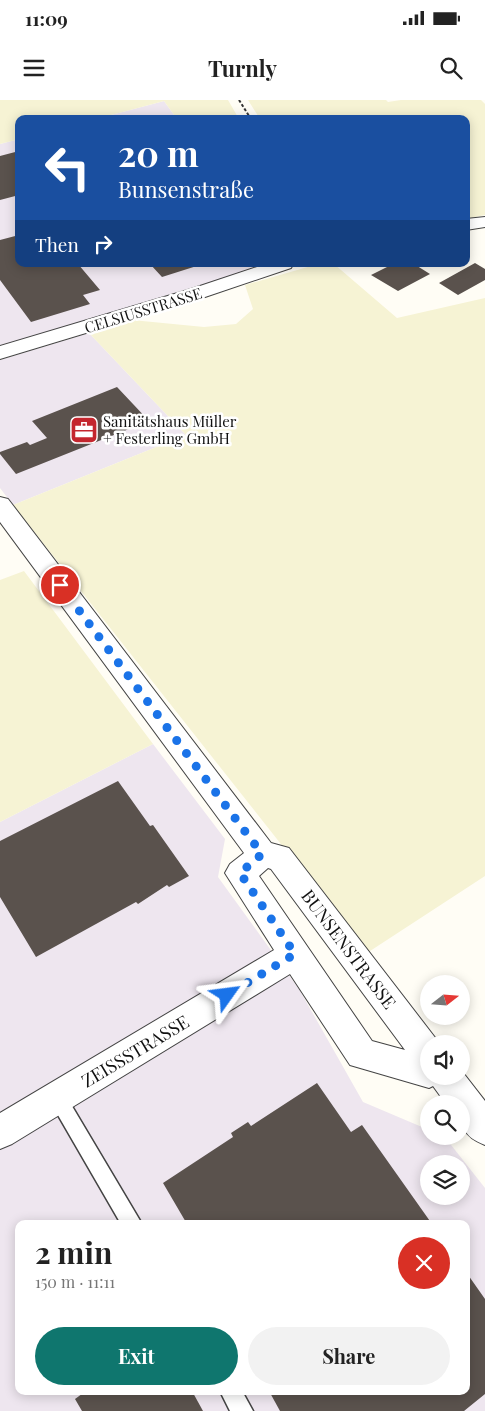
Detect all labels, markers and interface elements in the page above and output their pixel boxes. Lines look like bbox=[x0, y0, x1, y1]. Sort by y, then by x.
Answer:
text: 11:09 bbox=[25, 5, 68, 31]
text: Turnly bbox=[208, 53, 277, 83]
icon: menu bbox=[20, 54, 48, 82]
icon: search bbox=[437, 54, 465, 82]
text: 20 m bbox=[118, 129, 199, 176]
icon: left bbox=[35, 135, 100, 200]
text: Bunsenstraße bbox=[118, 174, 254, 204]
icon: right bbox=[89, 230, 117, 258]
text: Then bbox=[35, 231, 79, 257]
street label: CELSIUSSTRASSE bbox=[82, 283, 204, 337]
place label: Sanitätshaus Müller + Festerling GmbH bbox=[103, 411, 237, 448]
office icon: Sanitätshaus Müller + Festerling GmbH bbox=[69, 415, 99, 445]
pin bbox=[39, 564, 81, 606]
icon: arrive bbox=[46, 571, 74, 599]
street label: BUNSENSTRASSE bbox=[296, 884, 402, 1014]
position arrow bbox=[200, 968, 252, 1020]
north arrow bbox=[420, 975, 470, 1025]
map controls bbox=[420, 975, 470, 1205]
street label: ZEISSSTRASSE bbox=[77, 1009, 193, 1093]
button: sound bbox=[420, 1035, 470, 1085]
button: search bbox=[420, 1095, 470, 1145]
button: layers bbox=[420, 1155, 470, 1205]
text: 2 min bbox=[35, 1232, 112, 1272]
button: close bbox=[398, 1237, 450, 1289]
text: 150 m · 11:11 bbox=[35, 1271, 115, 1292]
button: Exit bbox=[35, 1327, 238, 1385]
button: Share bbox=[248, 1327, 450, 1385]

